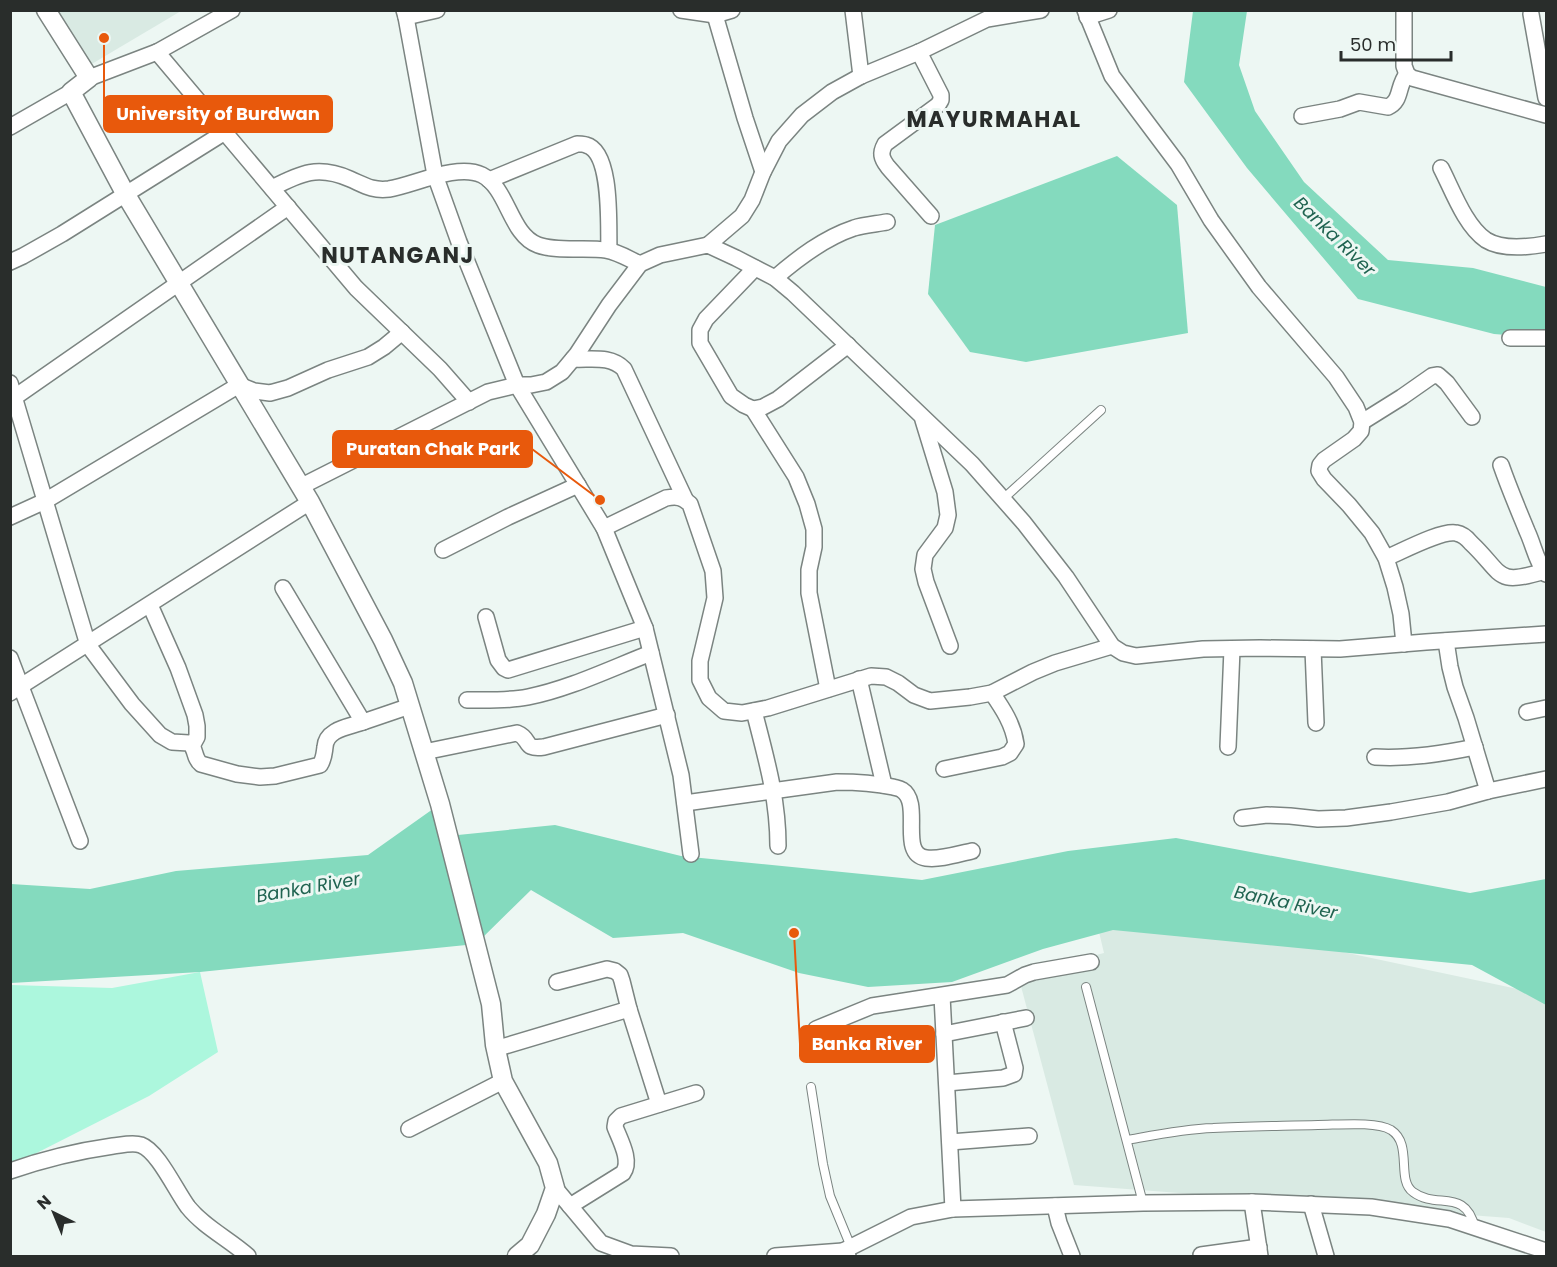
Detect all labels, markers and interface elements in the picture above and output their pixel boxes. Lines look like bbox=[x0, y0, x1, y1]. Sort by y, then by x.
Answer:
scale bar bbox=[1341, 24, 1450, 62]
text: 50 m bbox=[1350, 32, 1396, 57]
callout: University of Burdwan bbox=[104, 96, 332, 132]
text: University of Burdwan bbox=[116, 101, 320, 126]
district label: MAYURMAHAL bbox=[906, 104, 1082, 135]
water label: Banka River bbox=[1289, 191, 1382, 282]
district label: NUTANGANJ bbox=[321, 240, 475, 271]
callout: Puratan Chak Park bbox=[333, 431, 532, 467]
text: Puratan Chak Park bbox=[346, 436, 521, 461]
water label: Banka River bbox=[254, 865, 363, 908]
water label: Banka River bbox=[1232, 879, 1341, 925]
callout: Banka River bbox=[800, 1026, 934, 1062]
text: Banka River bbox=[812, 1031, 923, 1056]
north arrow bbox=[24, 1183, 84, 1243]
text: N bbox=[32, 1190, 56, 1215]

